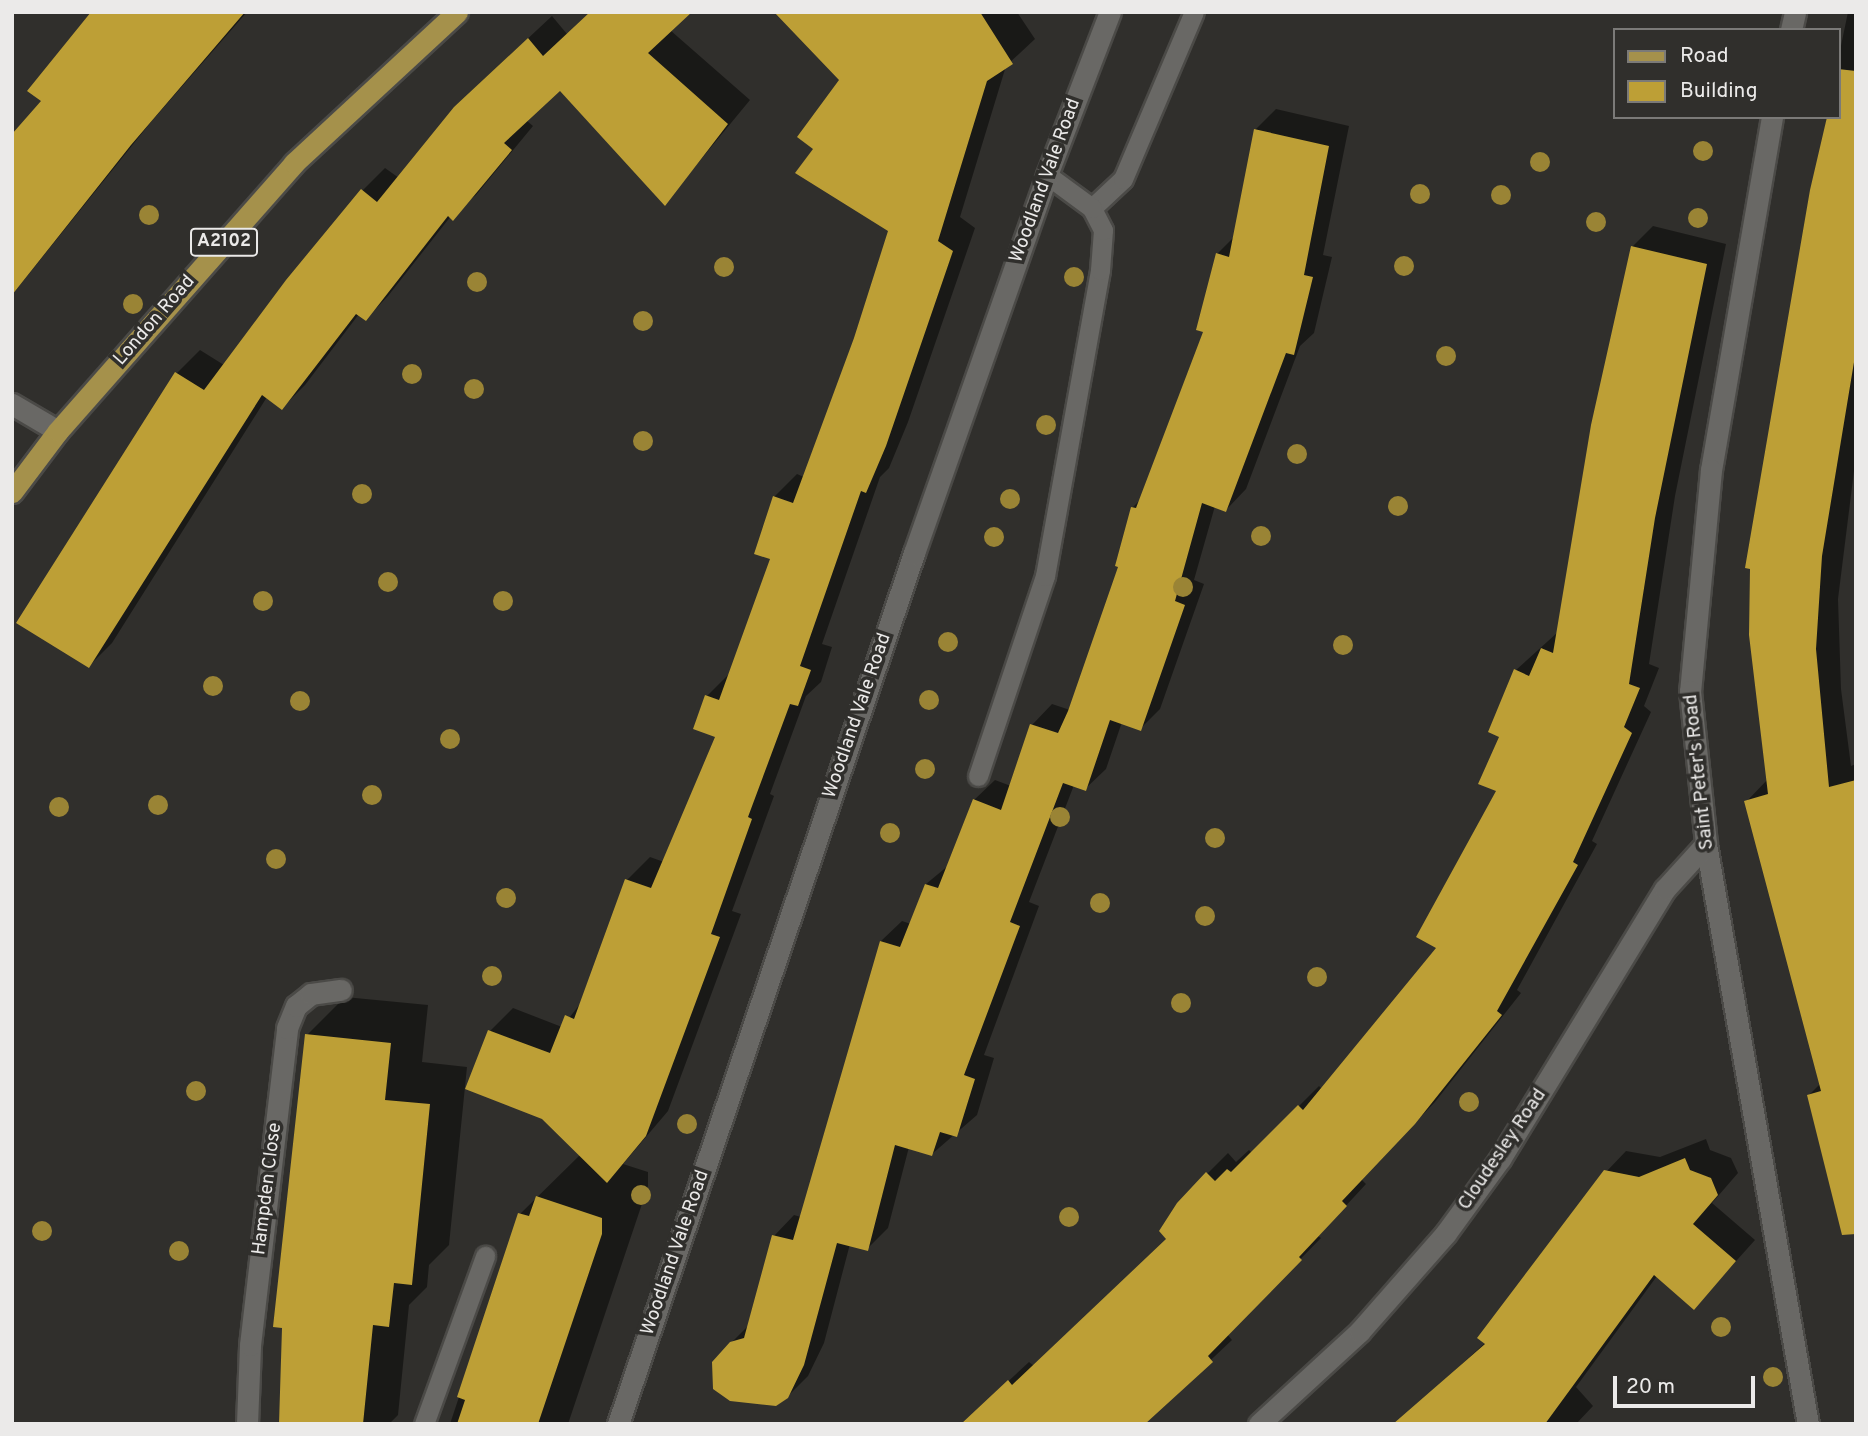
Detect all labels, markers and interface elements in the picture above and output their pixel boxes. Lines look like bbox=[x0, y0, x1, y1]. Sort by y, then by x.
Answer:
legend bbox=[1612, 28, 1840, 119]
text: Road bbox=[1680, 43, 1729, 70]
text: Building bbox=[1680, 78, 1758, 105]
street label: Woodland Vale Road bbox=[1006, 95, 1086, 267]
road number: A2102 bbox=[189, 228, 259, 256]
street label: London Road bbox=[110, 271, 200, 371]
street label: Woodland Vale Road bbox=[819, 630, 897, 802]
street label: Saint Peter's Road bbox=[1680, 693, 1720, 851]
street label: Cloudesley Road bbox=[1454, 1085, 1552, 1215]
street label: Hampden Close bbox=[249, 1121, 287, 1257]
street label: Woodland Vale Road bbox=[637, 1167, 715, 1339]
scale bar bbox=[1616, 1362, 1758, 1406]
text: 20 m bbox=[1626, 1374, 1675, 1401]

